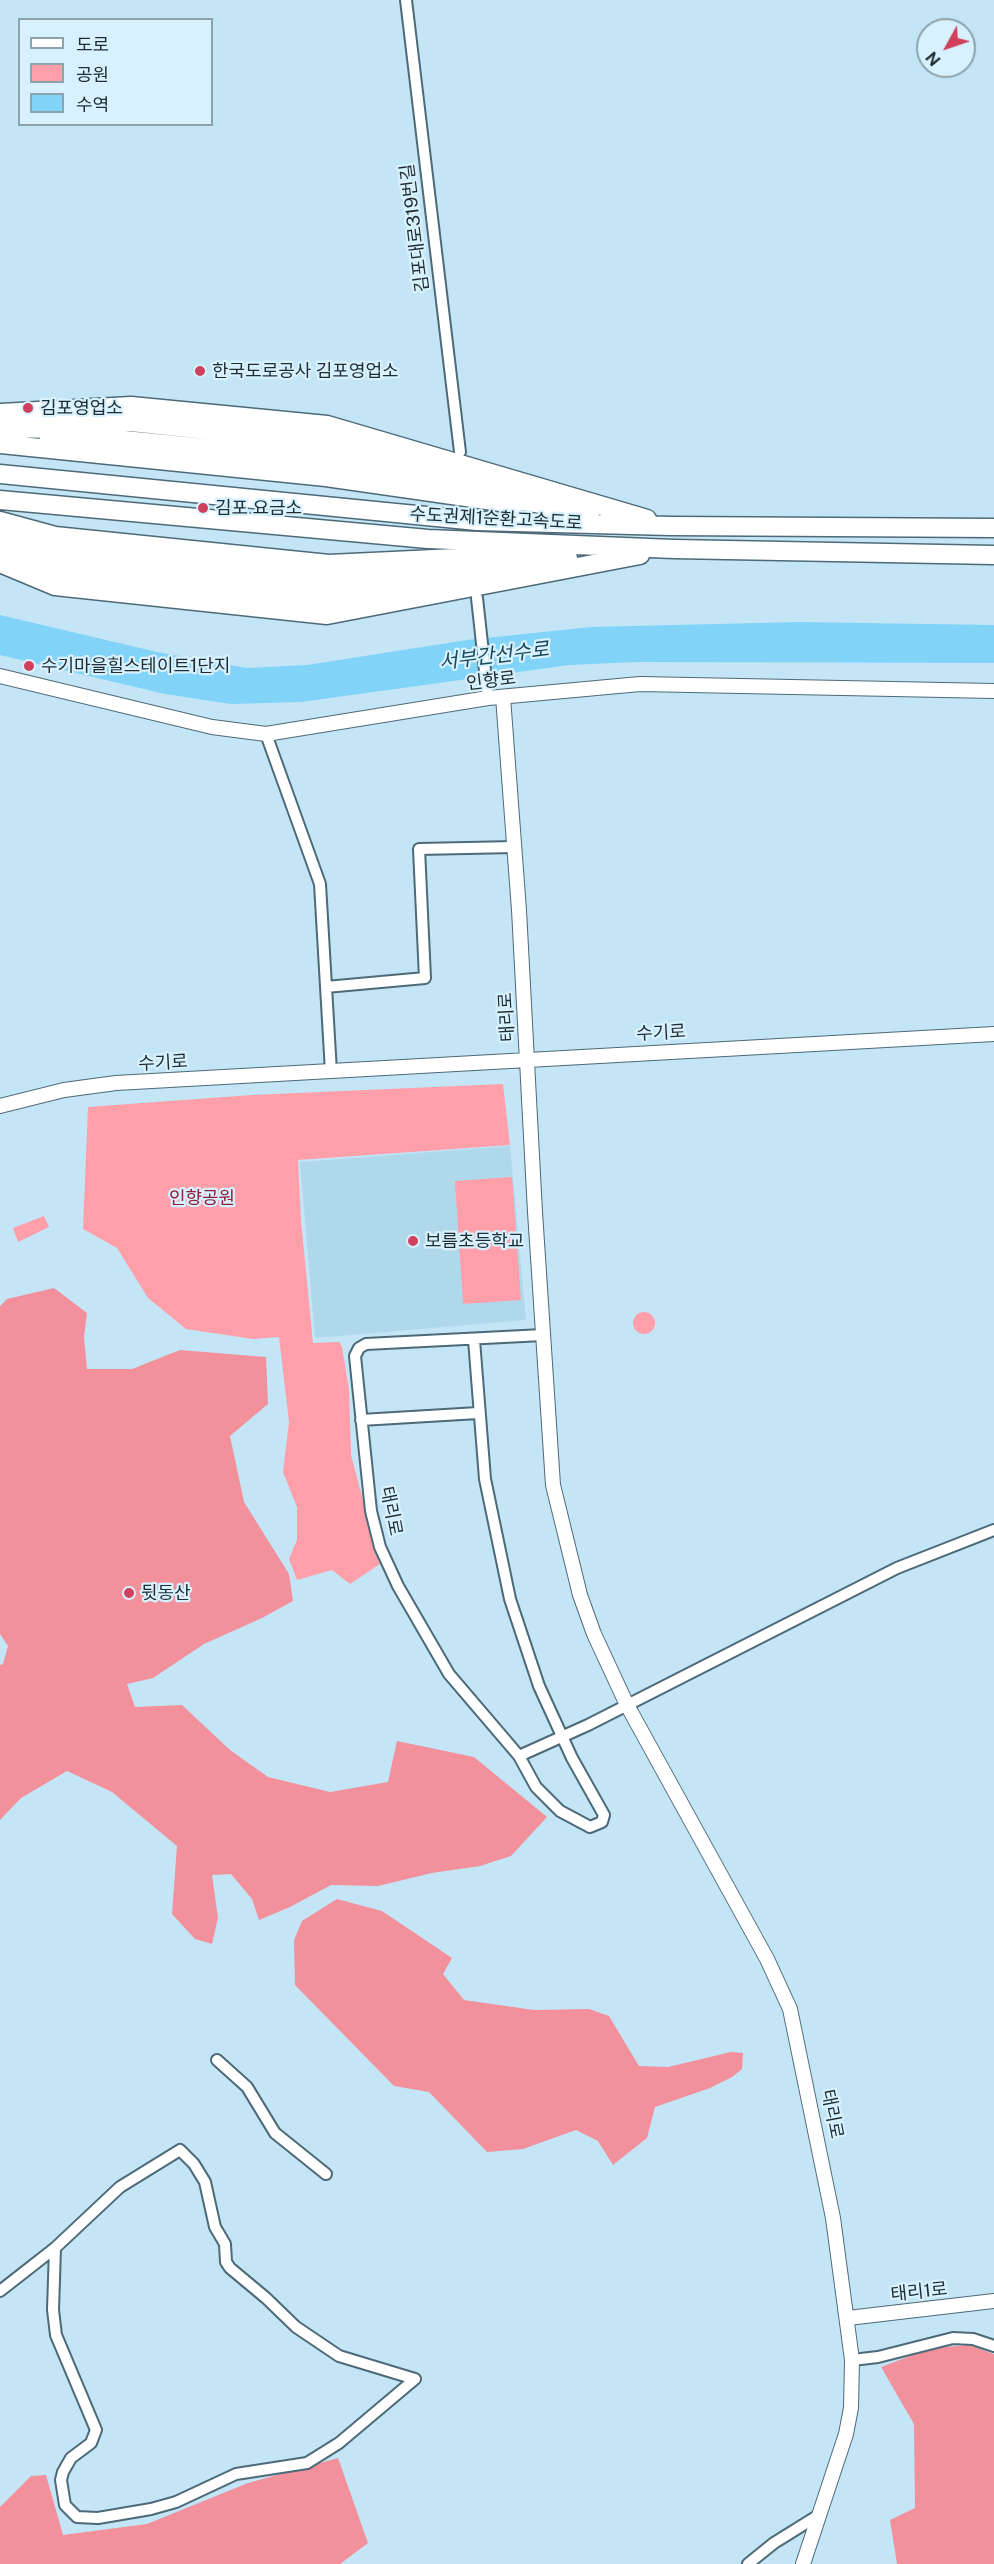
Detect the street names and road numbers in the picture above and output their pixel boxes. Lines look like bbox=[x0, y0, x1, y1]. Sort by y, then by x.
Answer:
street label: 김포대로319번길 bbox=[396, 163, 434, 293]
street label: 수도권제1순환고속도로 bbox=[409, 504, 583, 534]
street label: 인향로 bbox=[465, 667, 517, 695]
street label: 태리로 bbox=[495, 992, 519, 1042]
street label: 수기로 bbox=[636, 1021, 686, 1045]
street label: 수기로 bbox=[138, 1051, 188, 1075]
street label: 태리로 bbox=[376, 1485, 406, 1537]
street label: 태리로 bbox=[817, 2088, 847, 2140]
street label: 태리1로 bbox=[890, 2278, 948, 2306]

